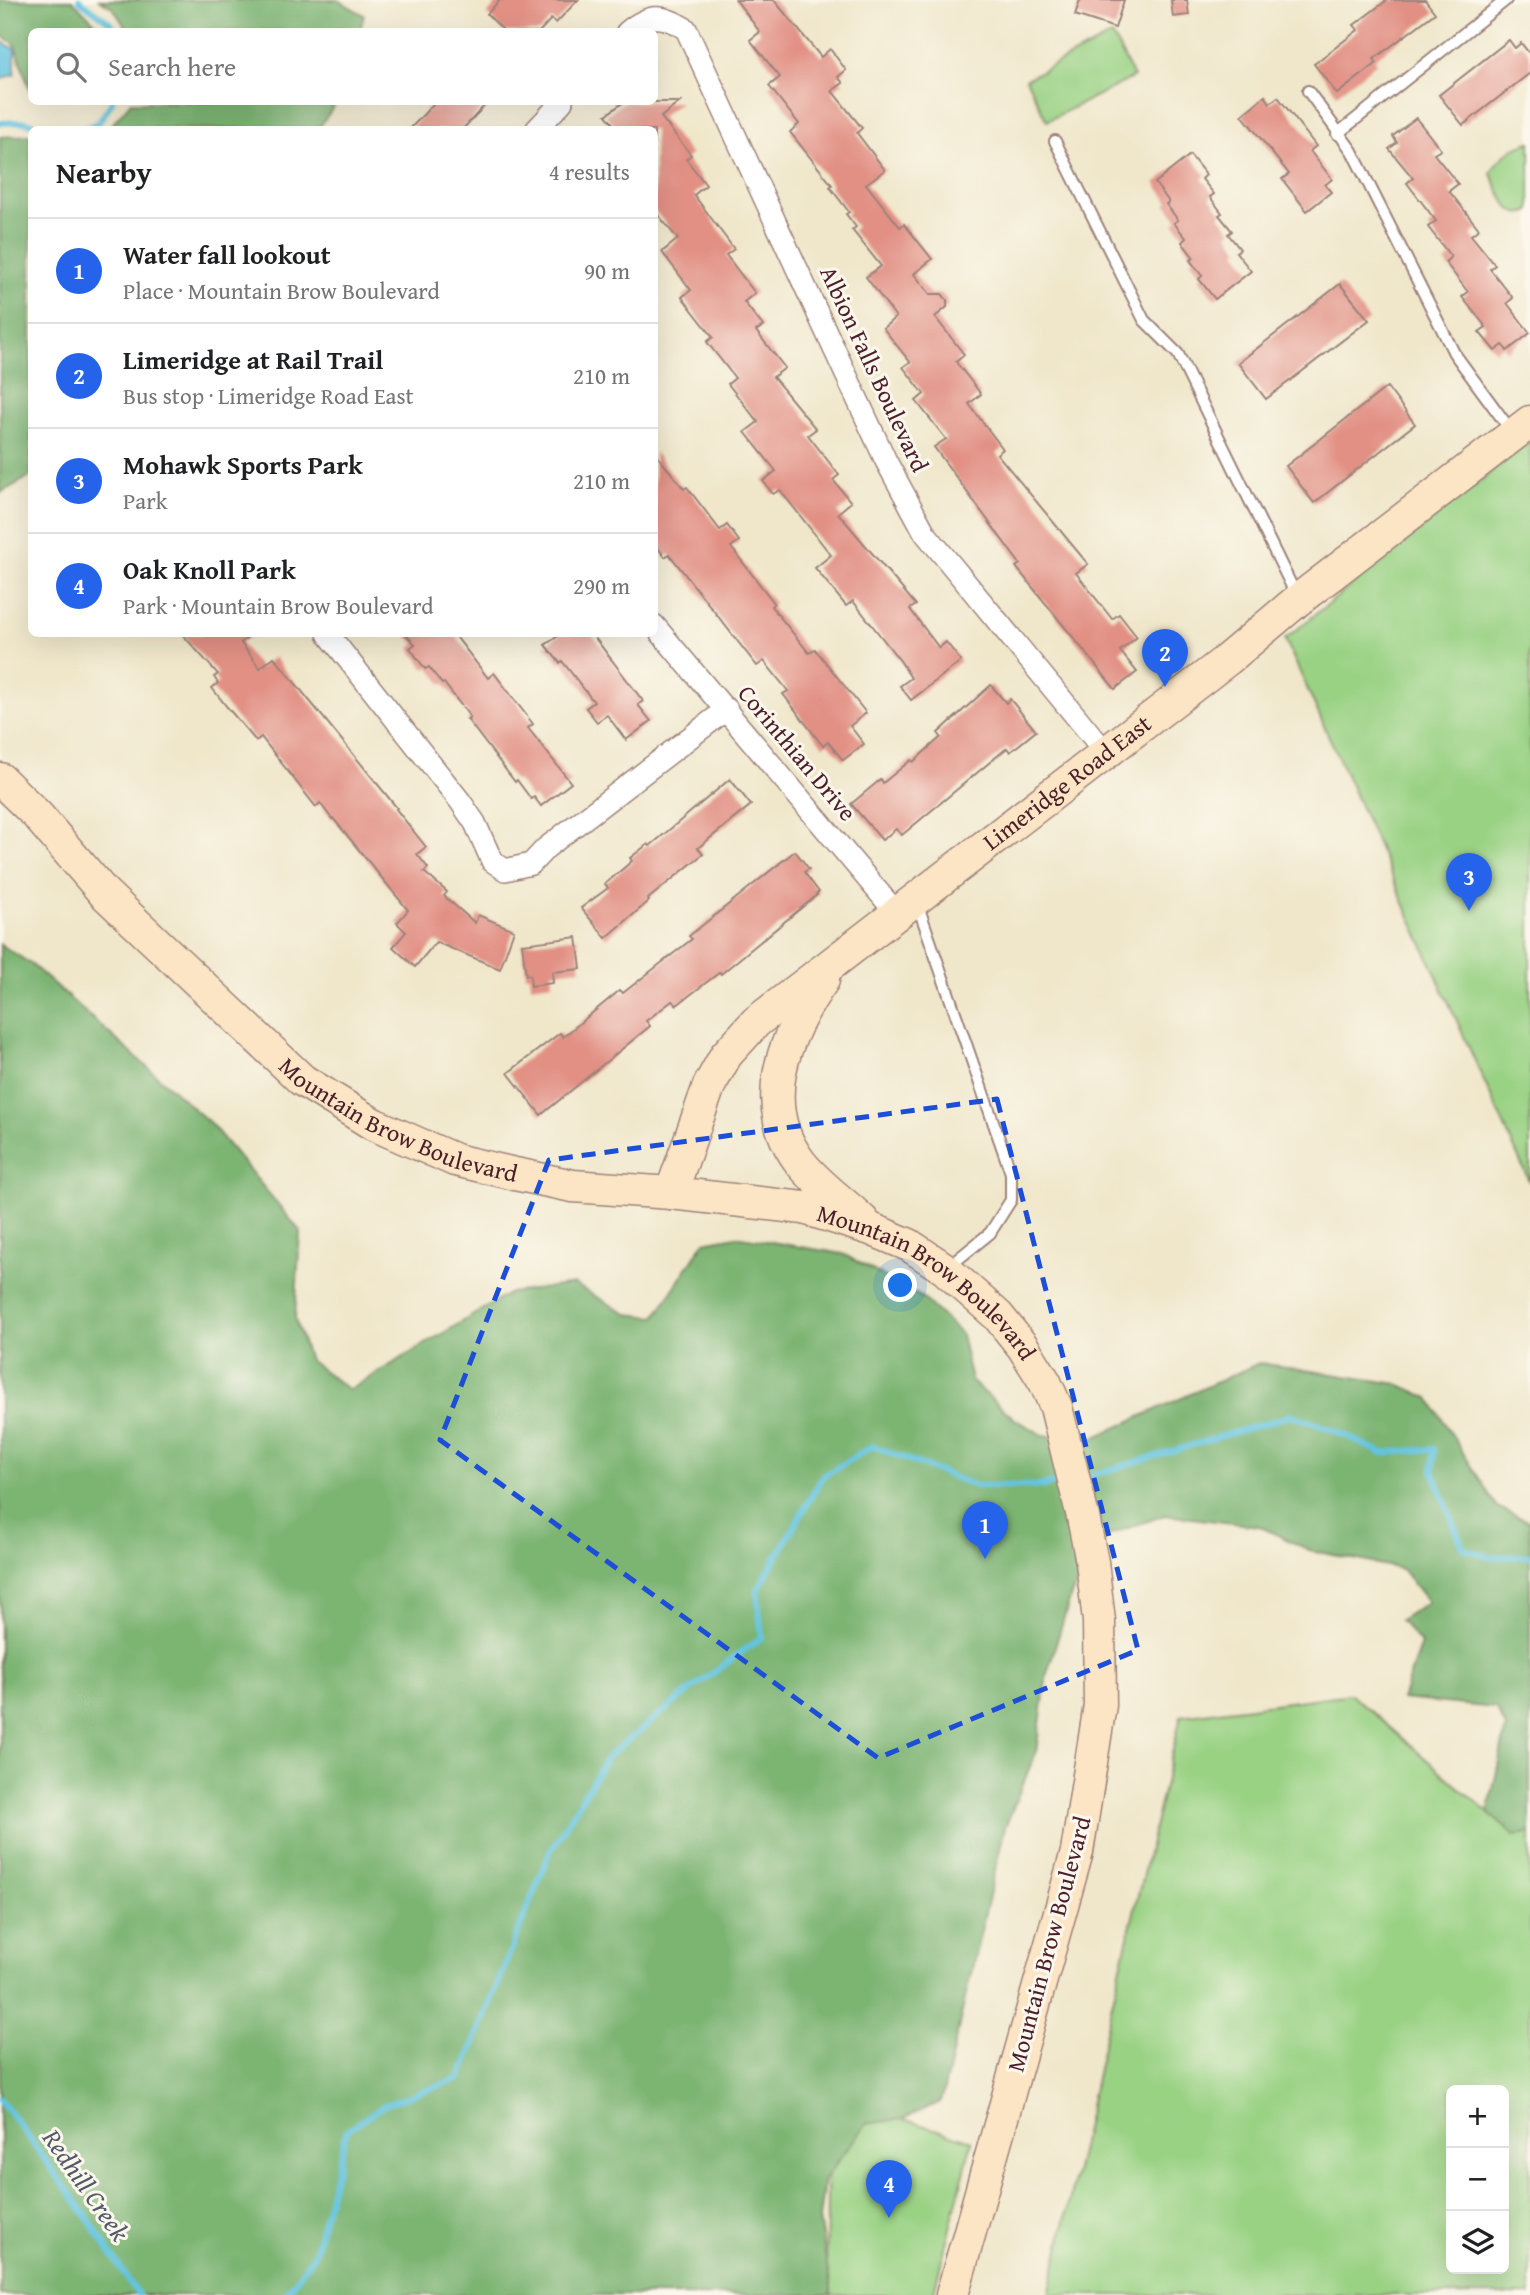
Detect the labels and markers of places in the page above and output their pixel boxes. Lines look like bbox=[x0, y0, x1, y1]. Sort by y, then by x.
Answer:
pin: 2 bbox=[1142, 629, 1188, 687]
pin: 3 bbox=[1446, 853, 1492, 911]
pin: 1 bbox=[962, 1501, 1008, 1559]
pin: 4 bbox=[866, 2160, 912, 2218]

